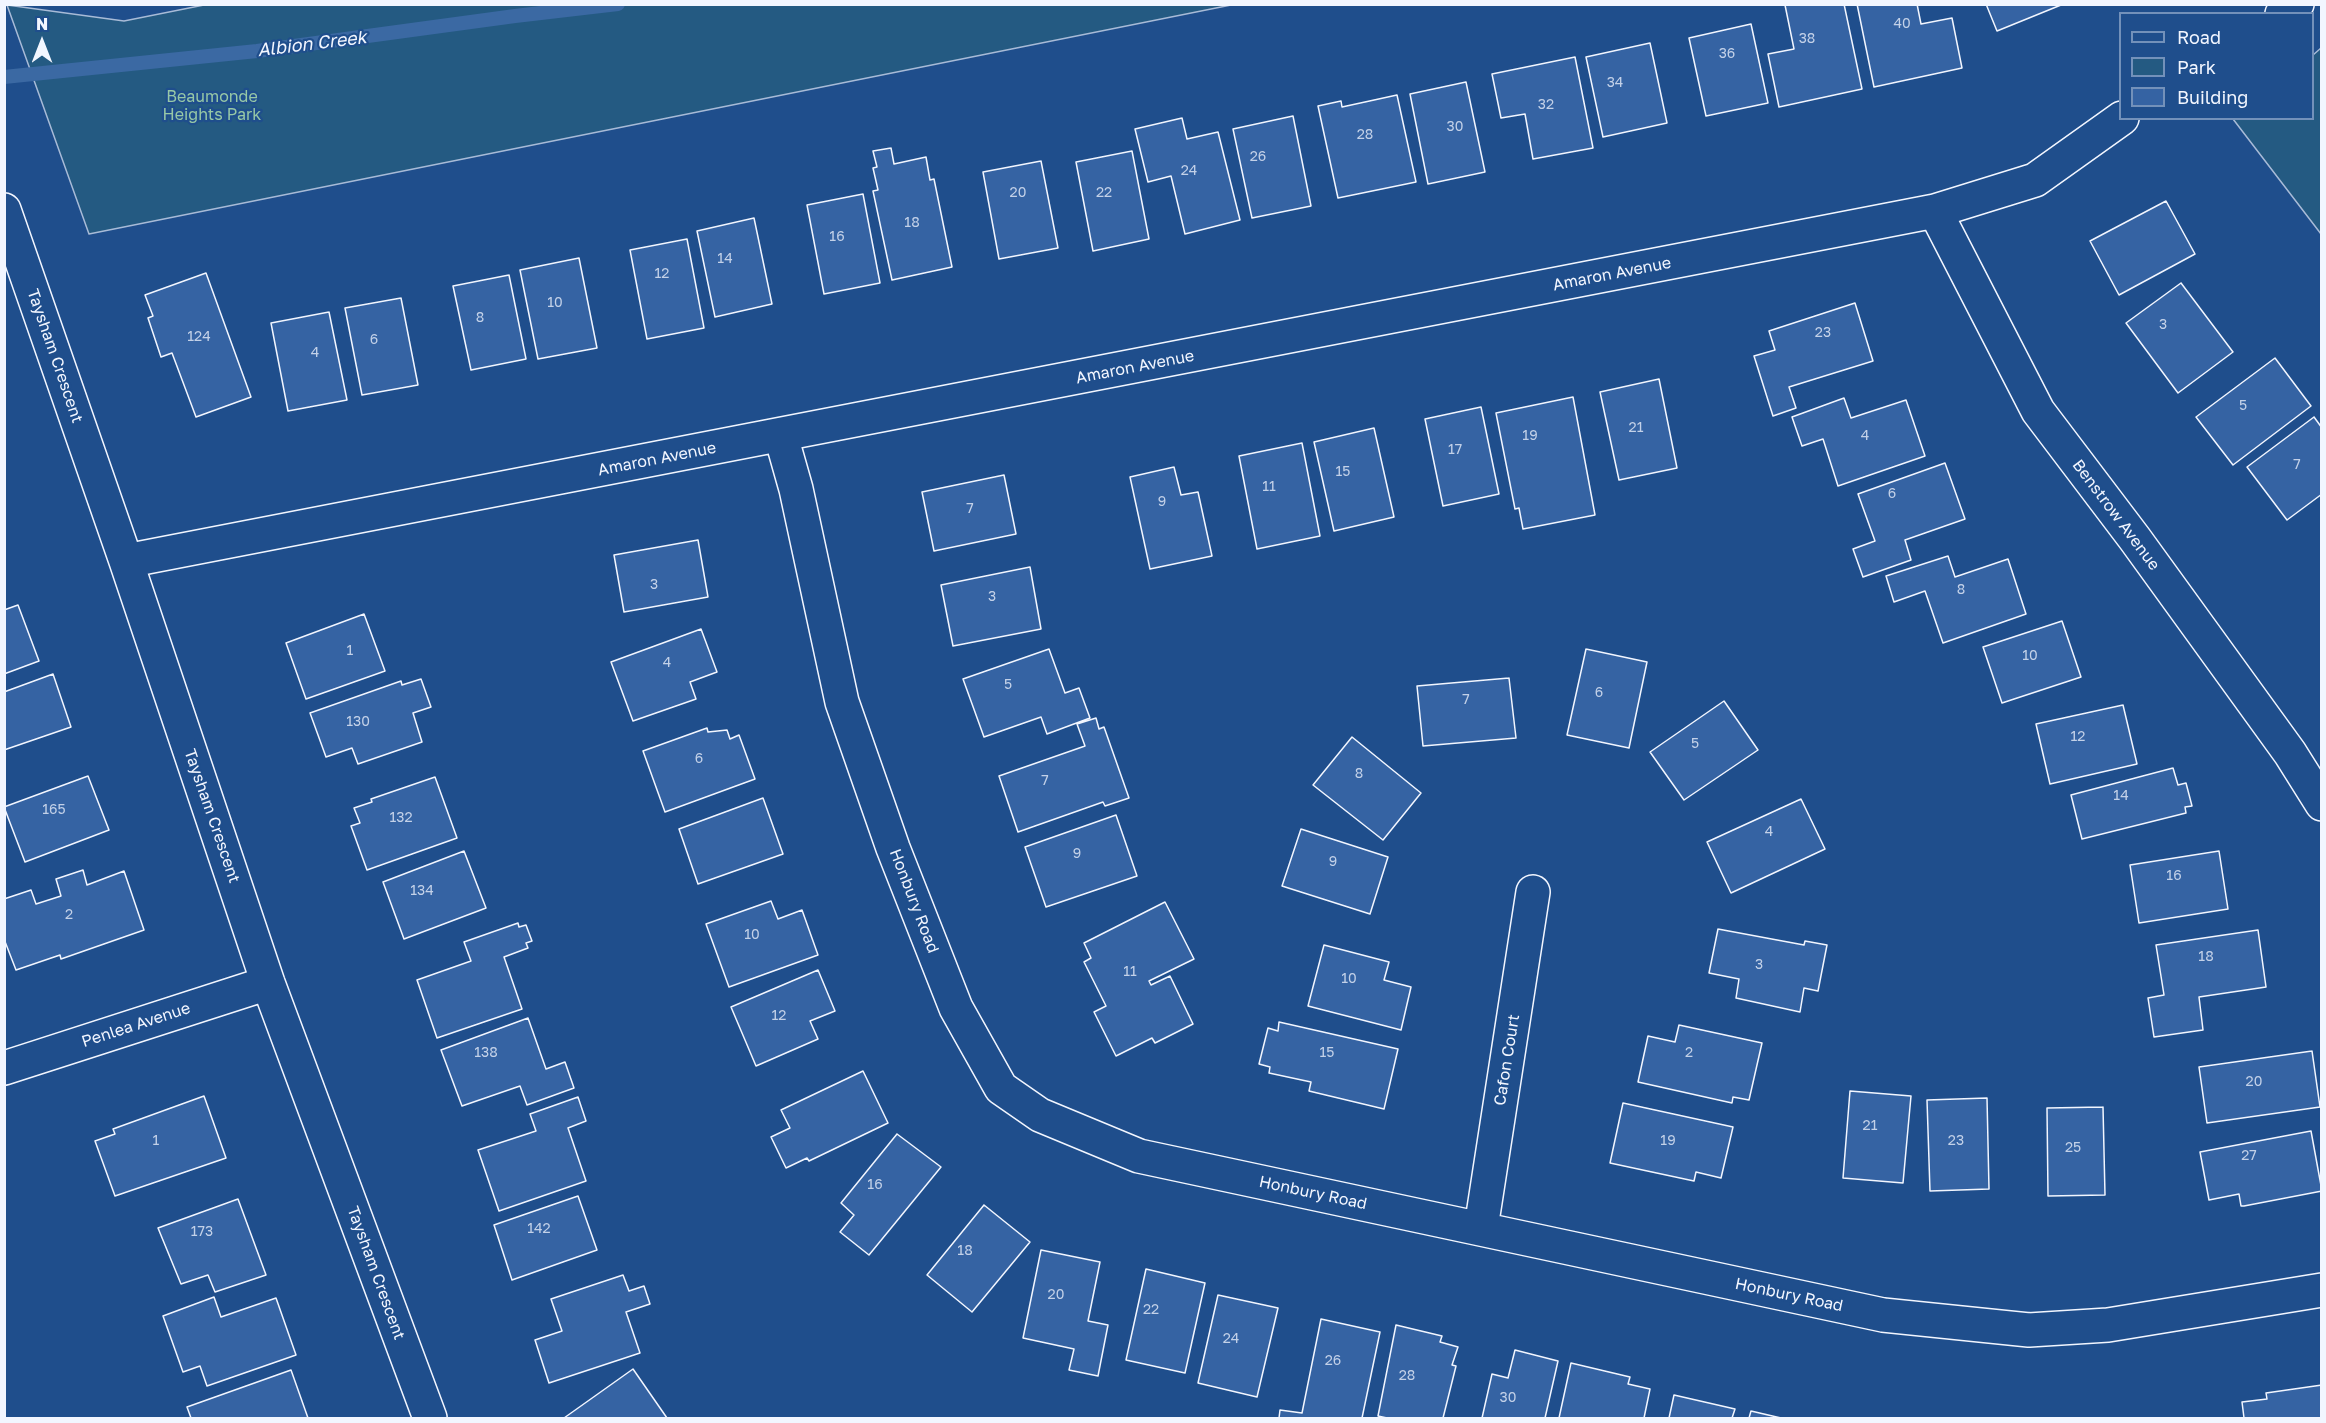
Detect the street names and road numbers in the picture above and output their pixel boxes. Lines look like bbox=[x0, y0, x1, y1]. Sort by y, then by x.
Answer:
street label: Amaron Avenue bbox=[1551, 253, 1673, 295]
street label: Taysham Crescent bbox=[23, 286, 87, 426]
street label: Amaron Avenue bbox=[1074, 346, 1196, 388]
street label: Amaron Avenue bbox=[596, 438, 718, 480]
street label: Benstrow Avenue bbox=[2068, 456, 2164, 574]
street label: Taysham Crescent bbox=[180, 746, 244, 886]
street label: Honbury Road bbox=[885, 846, 943, 956]
street label: Penlea Avenue bbox=[79, 998, 193, 1052]
street label: Cafon Court bbox=[1490, 1013, 1524, 1107]
street label: Honbury Road bbox=[1257, 1172, 1369, 1214]
street label: Taysham Crescent bbox=[343, 1204, 409, 1342]
street label: Honbury Road bbox=[1733, 1274, 1845, 1316]

